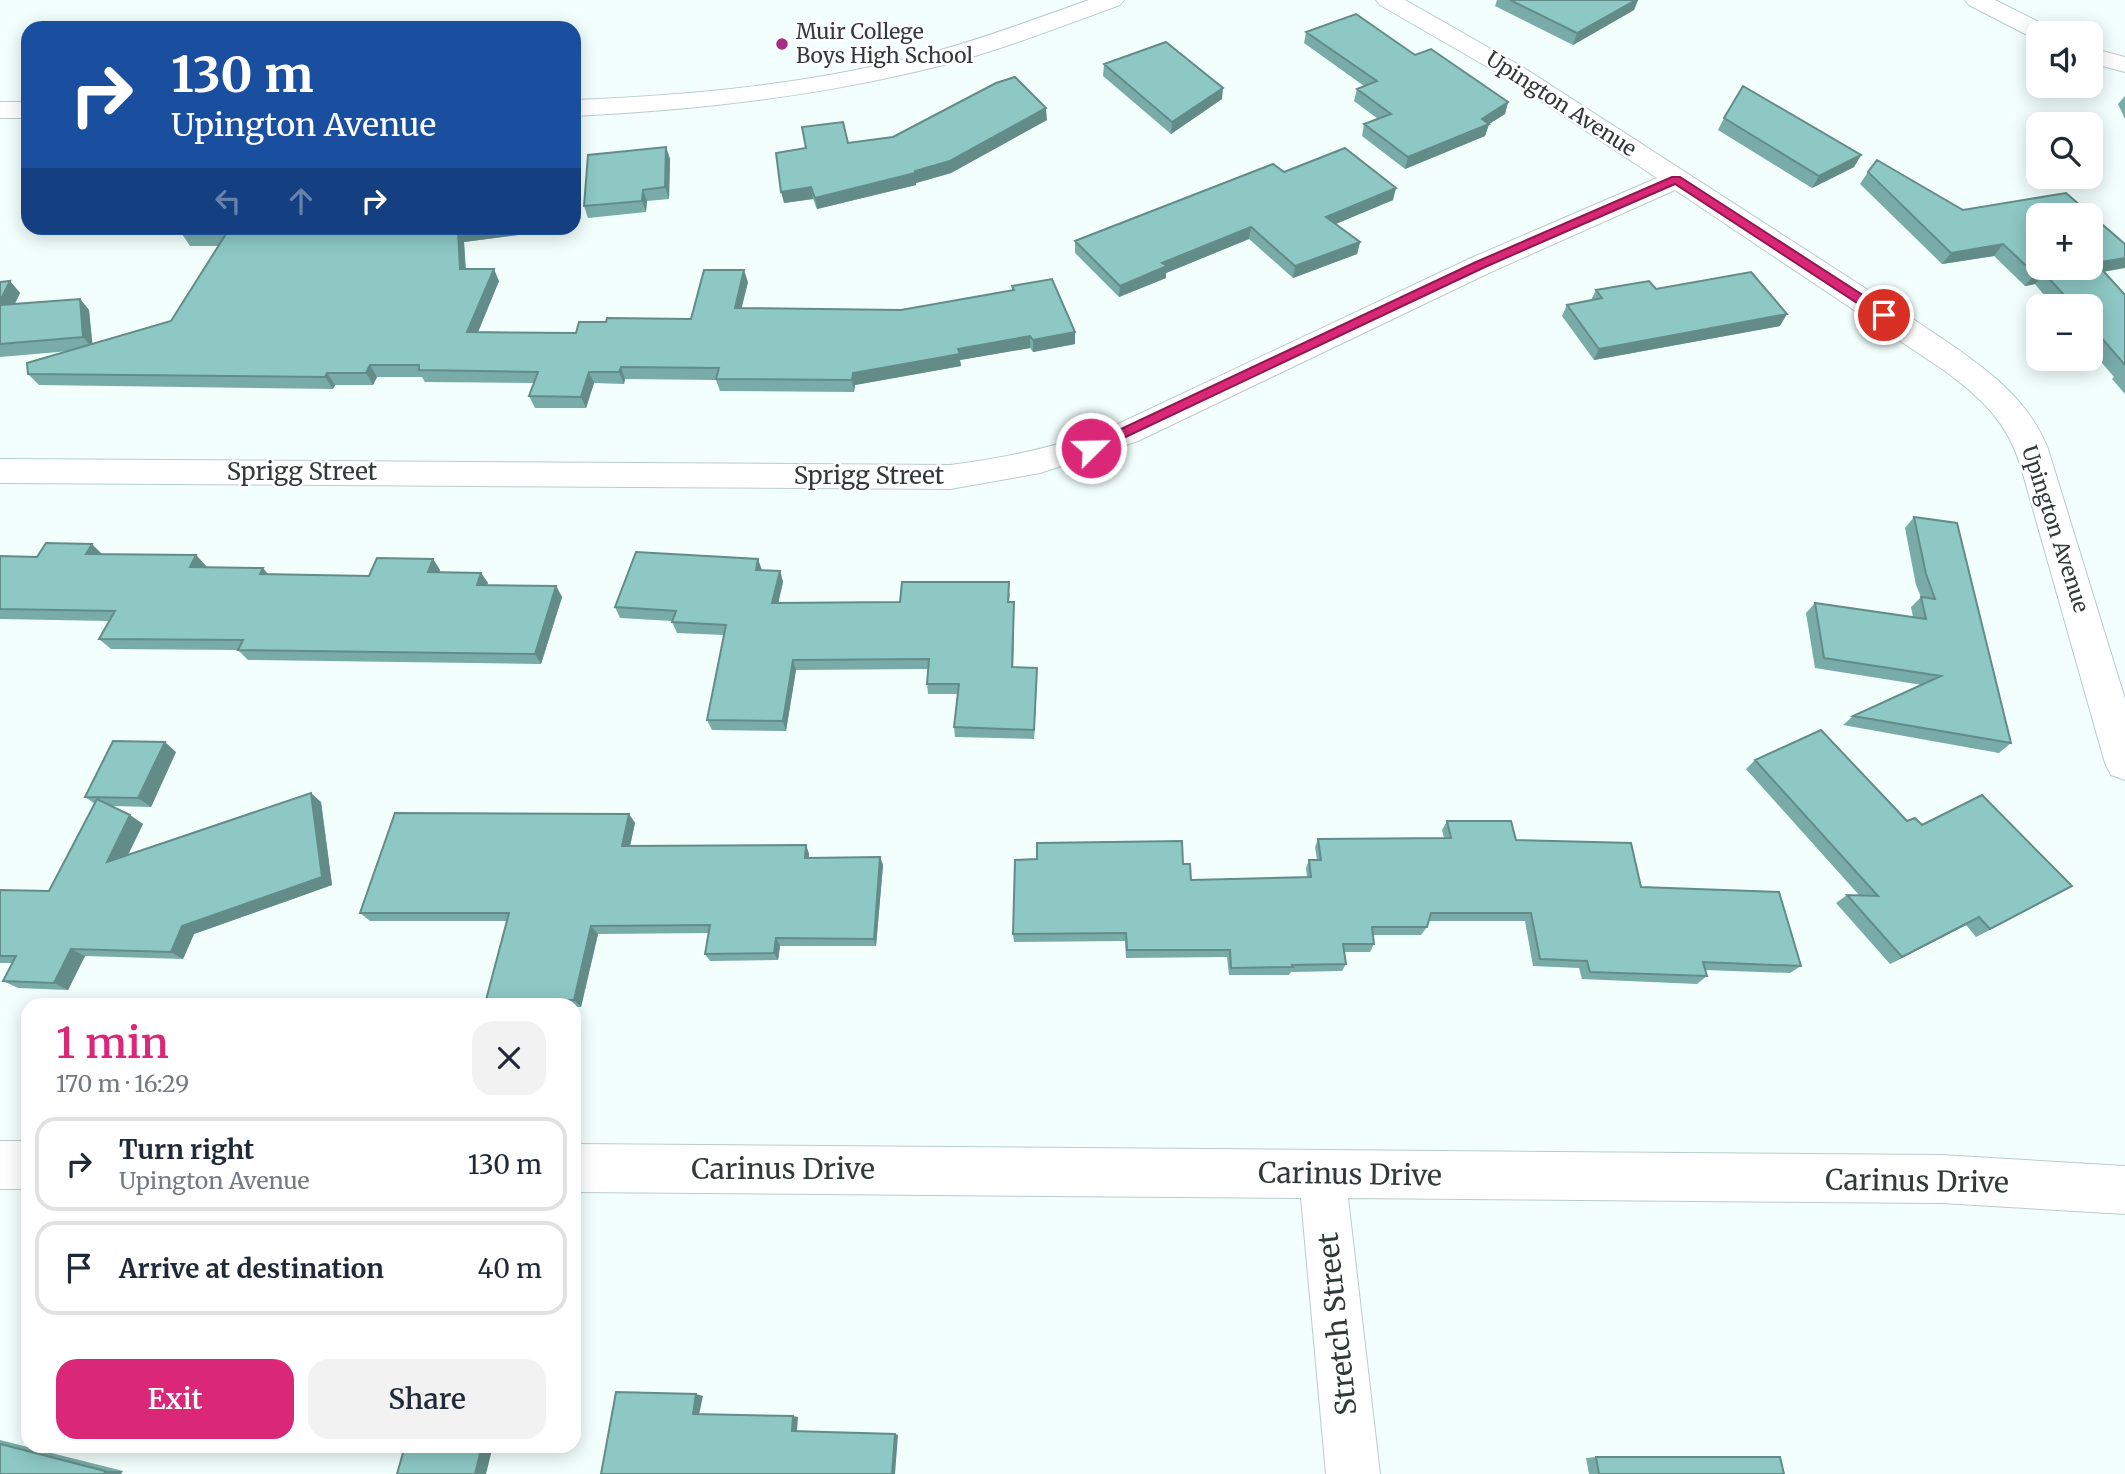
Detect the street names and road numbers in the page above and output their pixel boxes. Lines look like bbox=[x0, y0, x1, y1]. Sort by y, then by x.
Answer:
street label: Upington Avenue bbox=[1481, 45, 1642, 162]
street label: Upington Avenue bbox=[2016, 442, 2095, 616]
street label: Sprigg Street bbox=[227, 456, 378, 487]
street label: Sprigg Street bbox=[794, 460, 945, 491]
street label: Carinus Drive bbox=[691, 1151, 875, 1187]
street label: Carinus Drive bbox=[1258, 1154, 1442, 1194]
street label: Carinus Drive bbox=[1825, 1161, 2009, 1201]
street label: Stretch Street bbox=[1310, 1231, 1364, 1417]

